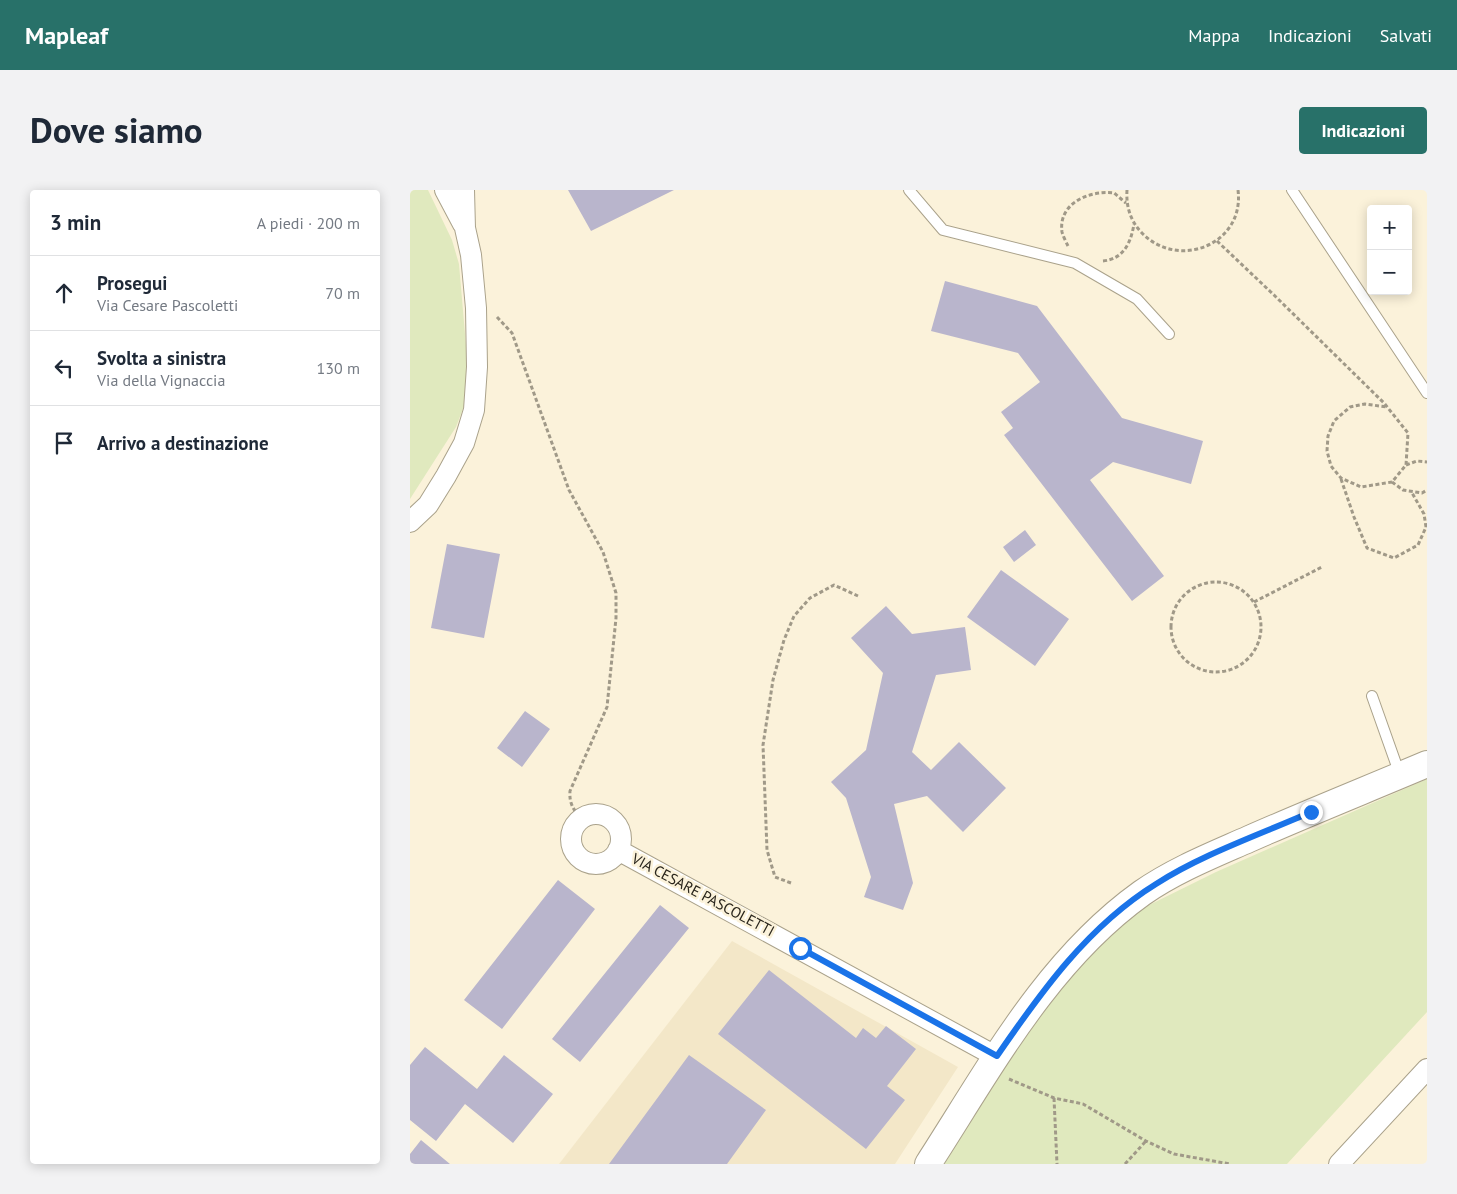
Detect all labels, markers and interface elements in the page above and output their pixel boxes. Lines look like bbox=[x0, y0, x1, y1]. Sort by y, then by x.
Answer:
text: Mapleaf bbox=[25, 20, 108, 51]
text: Mappa bbox=[1188, 24, 1240, 47]
text: Indicazioni bbox=[1268, 24, 1352, 47]
text: Salvati bbox=[1380, 24, 1432, 47]
text: Dove siamo bbox=[30, 107, 203, 153]
button: Indicazioni bbox=[1299, 107, 1427, 154]
map controls bbox=[1367, 205, 1412, 295]
button: + bbox=[1367, 205, 1412, 250]
text: 3 min bbox=[50, 209, 101, 236]
text: A piedi · 200 m bbox=[257, 213, 360, 233]
button: − bbox=[1367, 250, 1412, 295]
text: Prosegui bbox=[97, 271, 167, 295]
icon: ahead bbox=[50, 279, 78, 307]
text: 70 m bbox=[325, 283, 360, 303]
text: Via Cesare Pascoletti bbox=[97, 295, 238, 315]
text: Svolta a sinistra bbox=[97, 346, 226, 370]
icon: left bbox=[50, 354, 78, 382]
text: 130 m bbox=[317, 358, 360, 378]
text: Via della Vignaccia bbox=[97, 370, 225, 390]
icon: arrive bbox=[50, 429, 78, 457]
text: Arrivo a destinazione bbox=[97, 431, 269, 455]
route end bbox=[1300, 801, 1323, 824]
street label: VIA CESARE PASCOLETTI bbox=[628, 848, 778, 940]
route start bbox=[789, 937, 812, 960]

